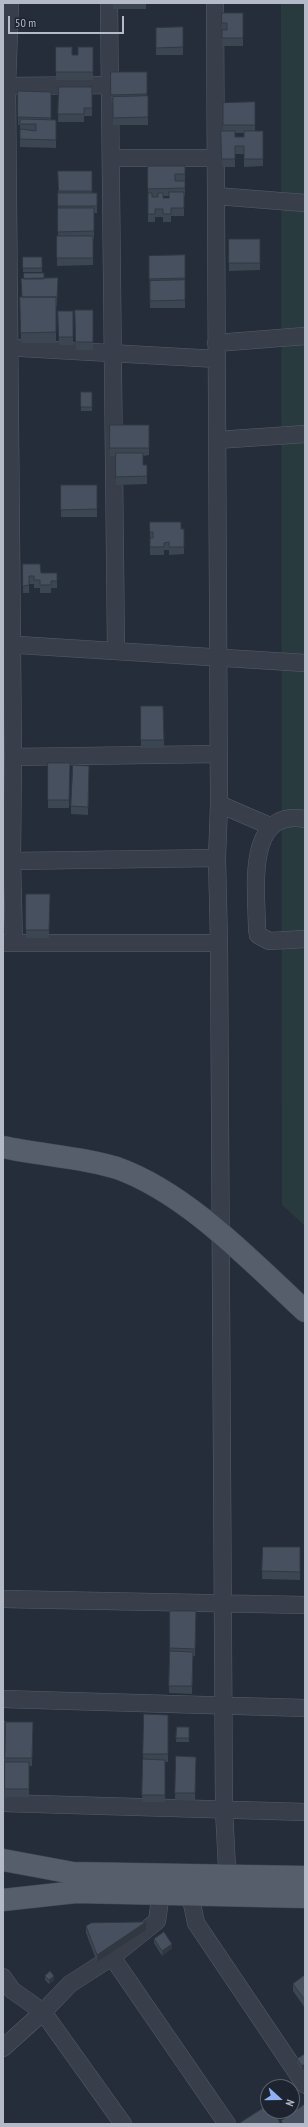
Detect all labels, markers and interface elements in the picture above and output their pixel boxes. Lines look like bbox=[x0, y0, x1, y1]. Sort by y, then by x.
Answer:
scale bar bbox=[10, 8, 126, 34]
text: 50 m bbox=[15, 15, 36, 30]
north arrow bbox=[260, 2079, 300, 2119]
text: N bbox=[283, 2098, 298, 2108]

